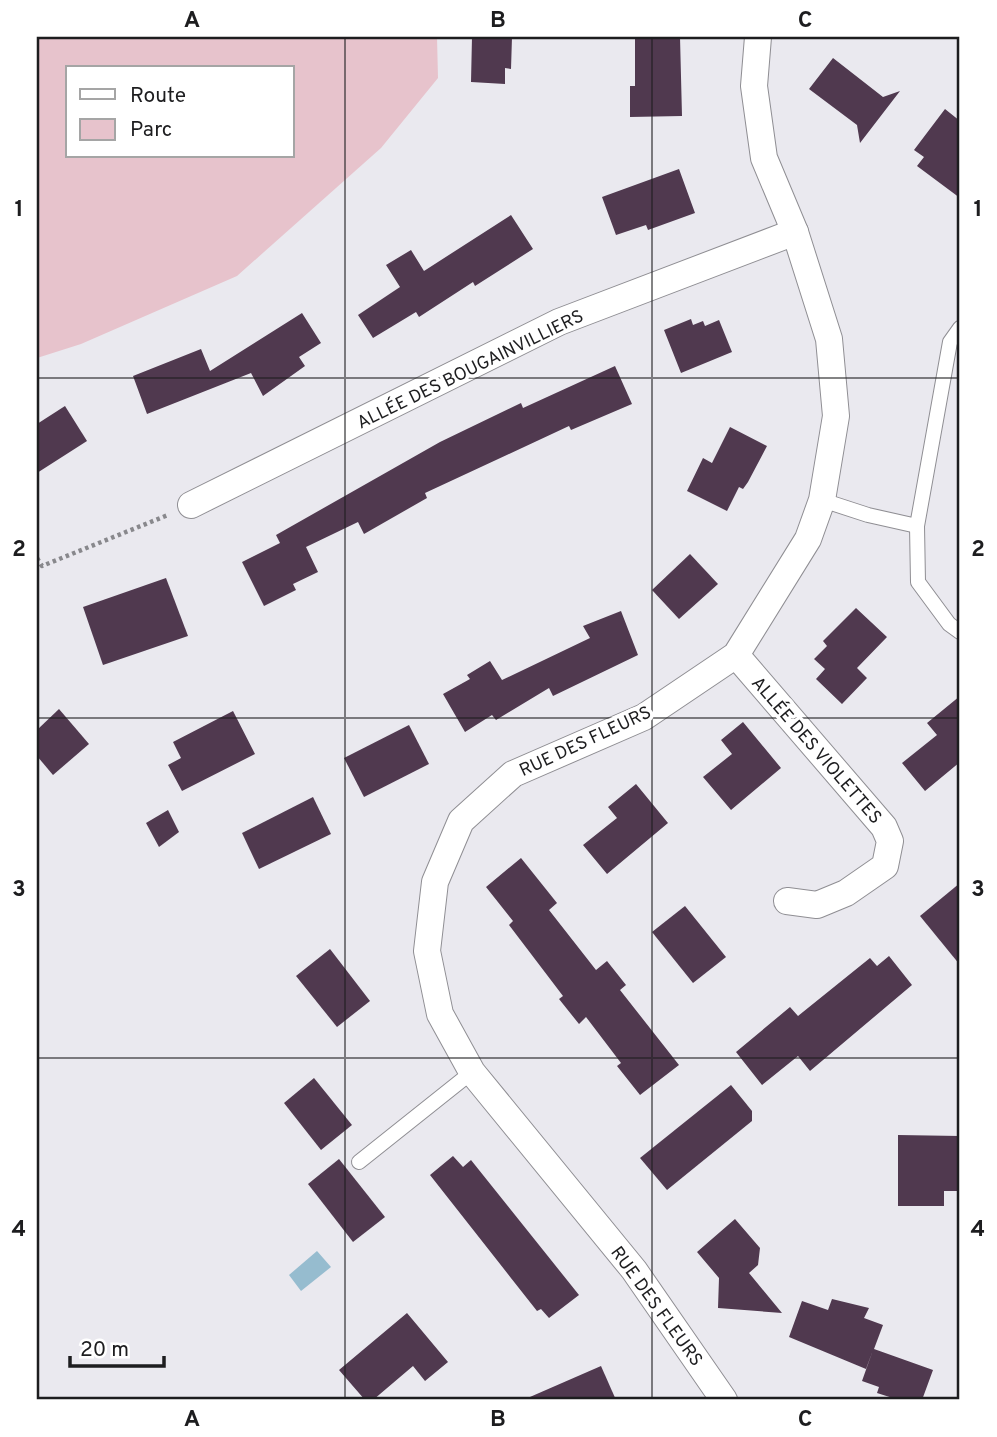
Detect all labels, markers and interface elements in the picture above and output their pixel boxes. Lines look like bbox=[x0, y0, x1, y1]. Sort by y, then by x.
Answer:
text: A bbox=[184, 7, 200, 36]
text: B bbox=[490, 7, 506, 36]
text: C bbox=[798, 7, 812, 36]
legend bbox=[66, 66, 294, 158]
text: Route bbox=[130, 83, 186, 110]
text: Parc bbox=[130, 117, 172, 144]
text: 1 bbox=[14, 196, 24, 225]
text: 1 bbox=[973, 196, 983, 225]
street label: ALLÉE DES BOUGAINVILLIERS bbox=[353, 304, 588, 435]
text: 2 bbox=[12, 536, 26, 565]
text: 2 bbox=[971, 536, 985, 565]
street label: ALLÉE DES VIOLETTES bbox=[746, 671, 888, 829]
street label: RUE DES FLEURS bbox=[516, 702, 655, 783]
text: 3 bbox=[12, 876, 26, 905]
text: 3 bbox=[971, 876, 985, 905]
text: 4 bbox=[12, 1216, 26, 1245]
text: 4 bbox=[971, 1216, 985, 1245]
street label: RUE DES FLEURS bbox=[605, 1242, 707, 1371]
scale bar bbox=[70, 1325, 164, 1369]
text: 20 m bbox=[80, 1337, 129, 1364]
text: A bbox=[184, 1406, 200, 1435]
text: B bbox=[490, 1406, 506, 1435]
text: C bbox=[798, 1406, 812, 1435]

